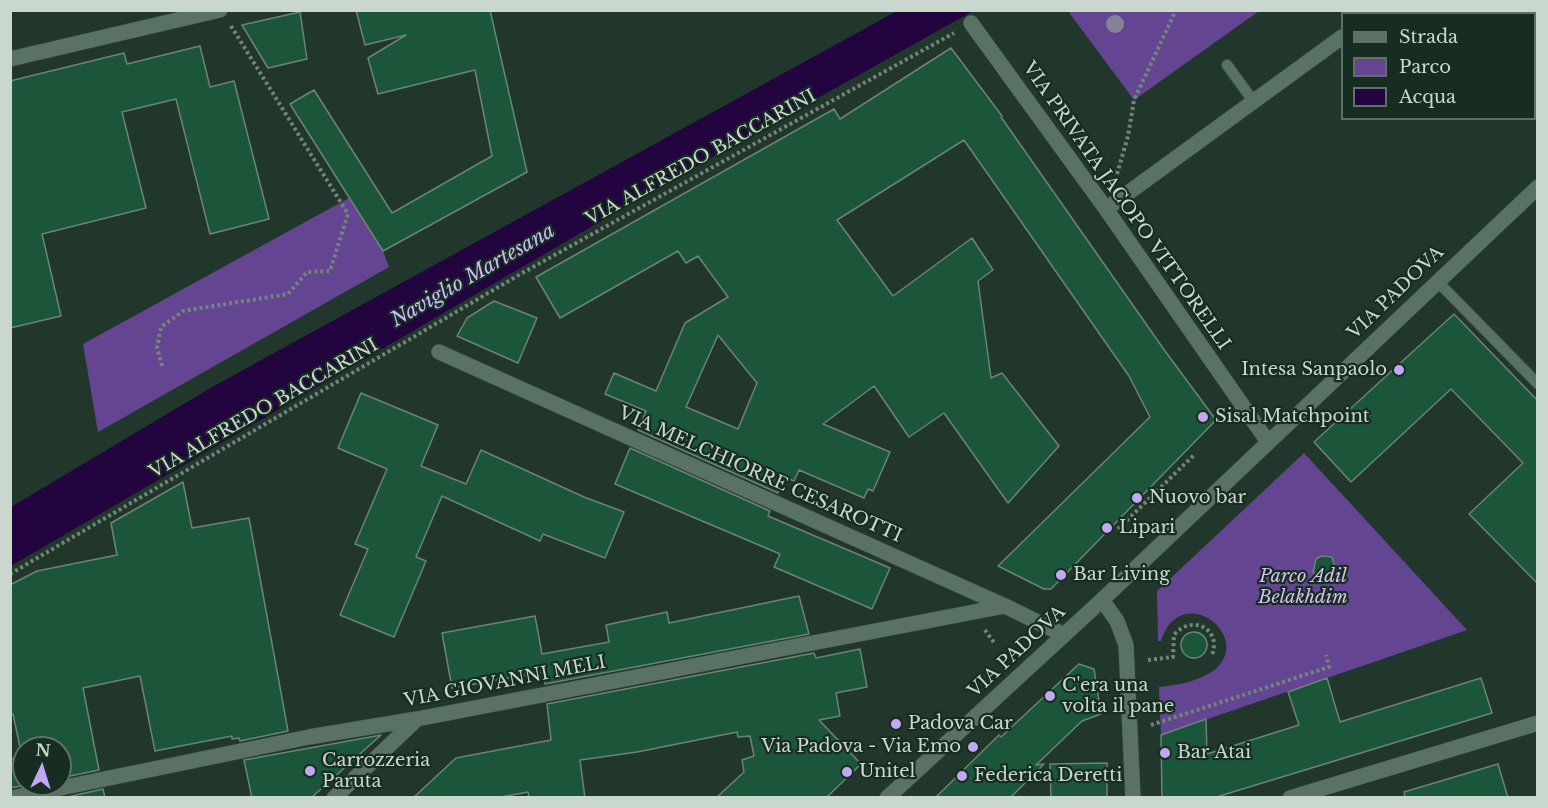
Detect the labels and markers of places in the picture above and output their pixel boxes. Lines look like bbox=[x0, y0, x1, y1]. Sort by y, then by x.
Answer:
place label: Intesa Sanpaolo bbox=[1241, 359, 1387, 381]
marker: Intesa Sanpaolo bbox=[1392, 363, 1406, 377]
place label: Sisal Matchpoint bbox=[1215, 406, 1370, 428]
marker: Sisal Matchpoint bbox=[1196, 410, 1210, 424]
place label: Nuovo bar bbox=[1149, 487, 1246, 509]
marker: Nuovo bar bbox=[1130, 491, 1144, 505]
place label: Lipari bbox=[1119, 517, 1175, 539]
marker: Lipari bbox=[1100, 521, 1114, 535]
place label: Bar Living bbox=[1073, 564, 1170, 586]
marker: Bar Living bbox=[1054, 568, 1068, 582]
place label: C'era una volta il pane bbox=[1062, 675, 1174, 718]
marker: C'era una volta il pane bbox=[1043, 689, 1057, 703]
place label: Padova Car bbox=[908, 713, 1013, 735]
marker: Padova Car bbox=[889, 717, 903, 731]
place label: Via Padova - Via Emo bbox=[761, 736, 961, 758]
marker: Via Padova - Via Emo bbox=[966, 740, 980, 754]
place label: Bar Atai bbox=[1177, 742, 1251, 764]
marker: Bar Atai bbox=[1158, 746, 1172, 760]
place label: Carrozzeria Paruta bbox=[322, 750, 430, 792]
place label: Unitel bbox=[859, 761, 915, 783]
marker: Carrozzeria Paruta bbox=[303, 764, 317, 778]
marker: Unitel bbox=[840, 765, 854, 779]
place label: Federica Deretti bbox=[974, 765, 1122, 787]
marker: Federica Deretti bbox=[955, 769, 969, 783]

